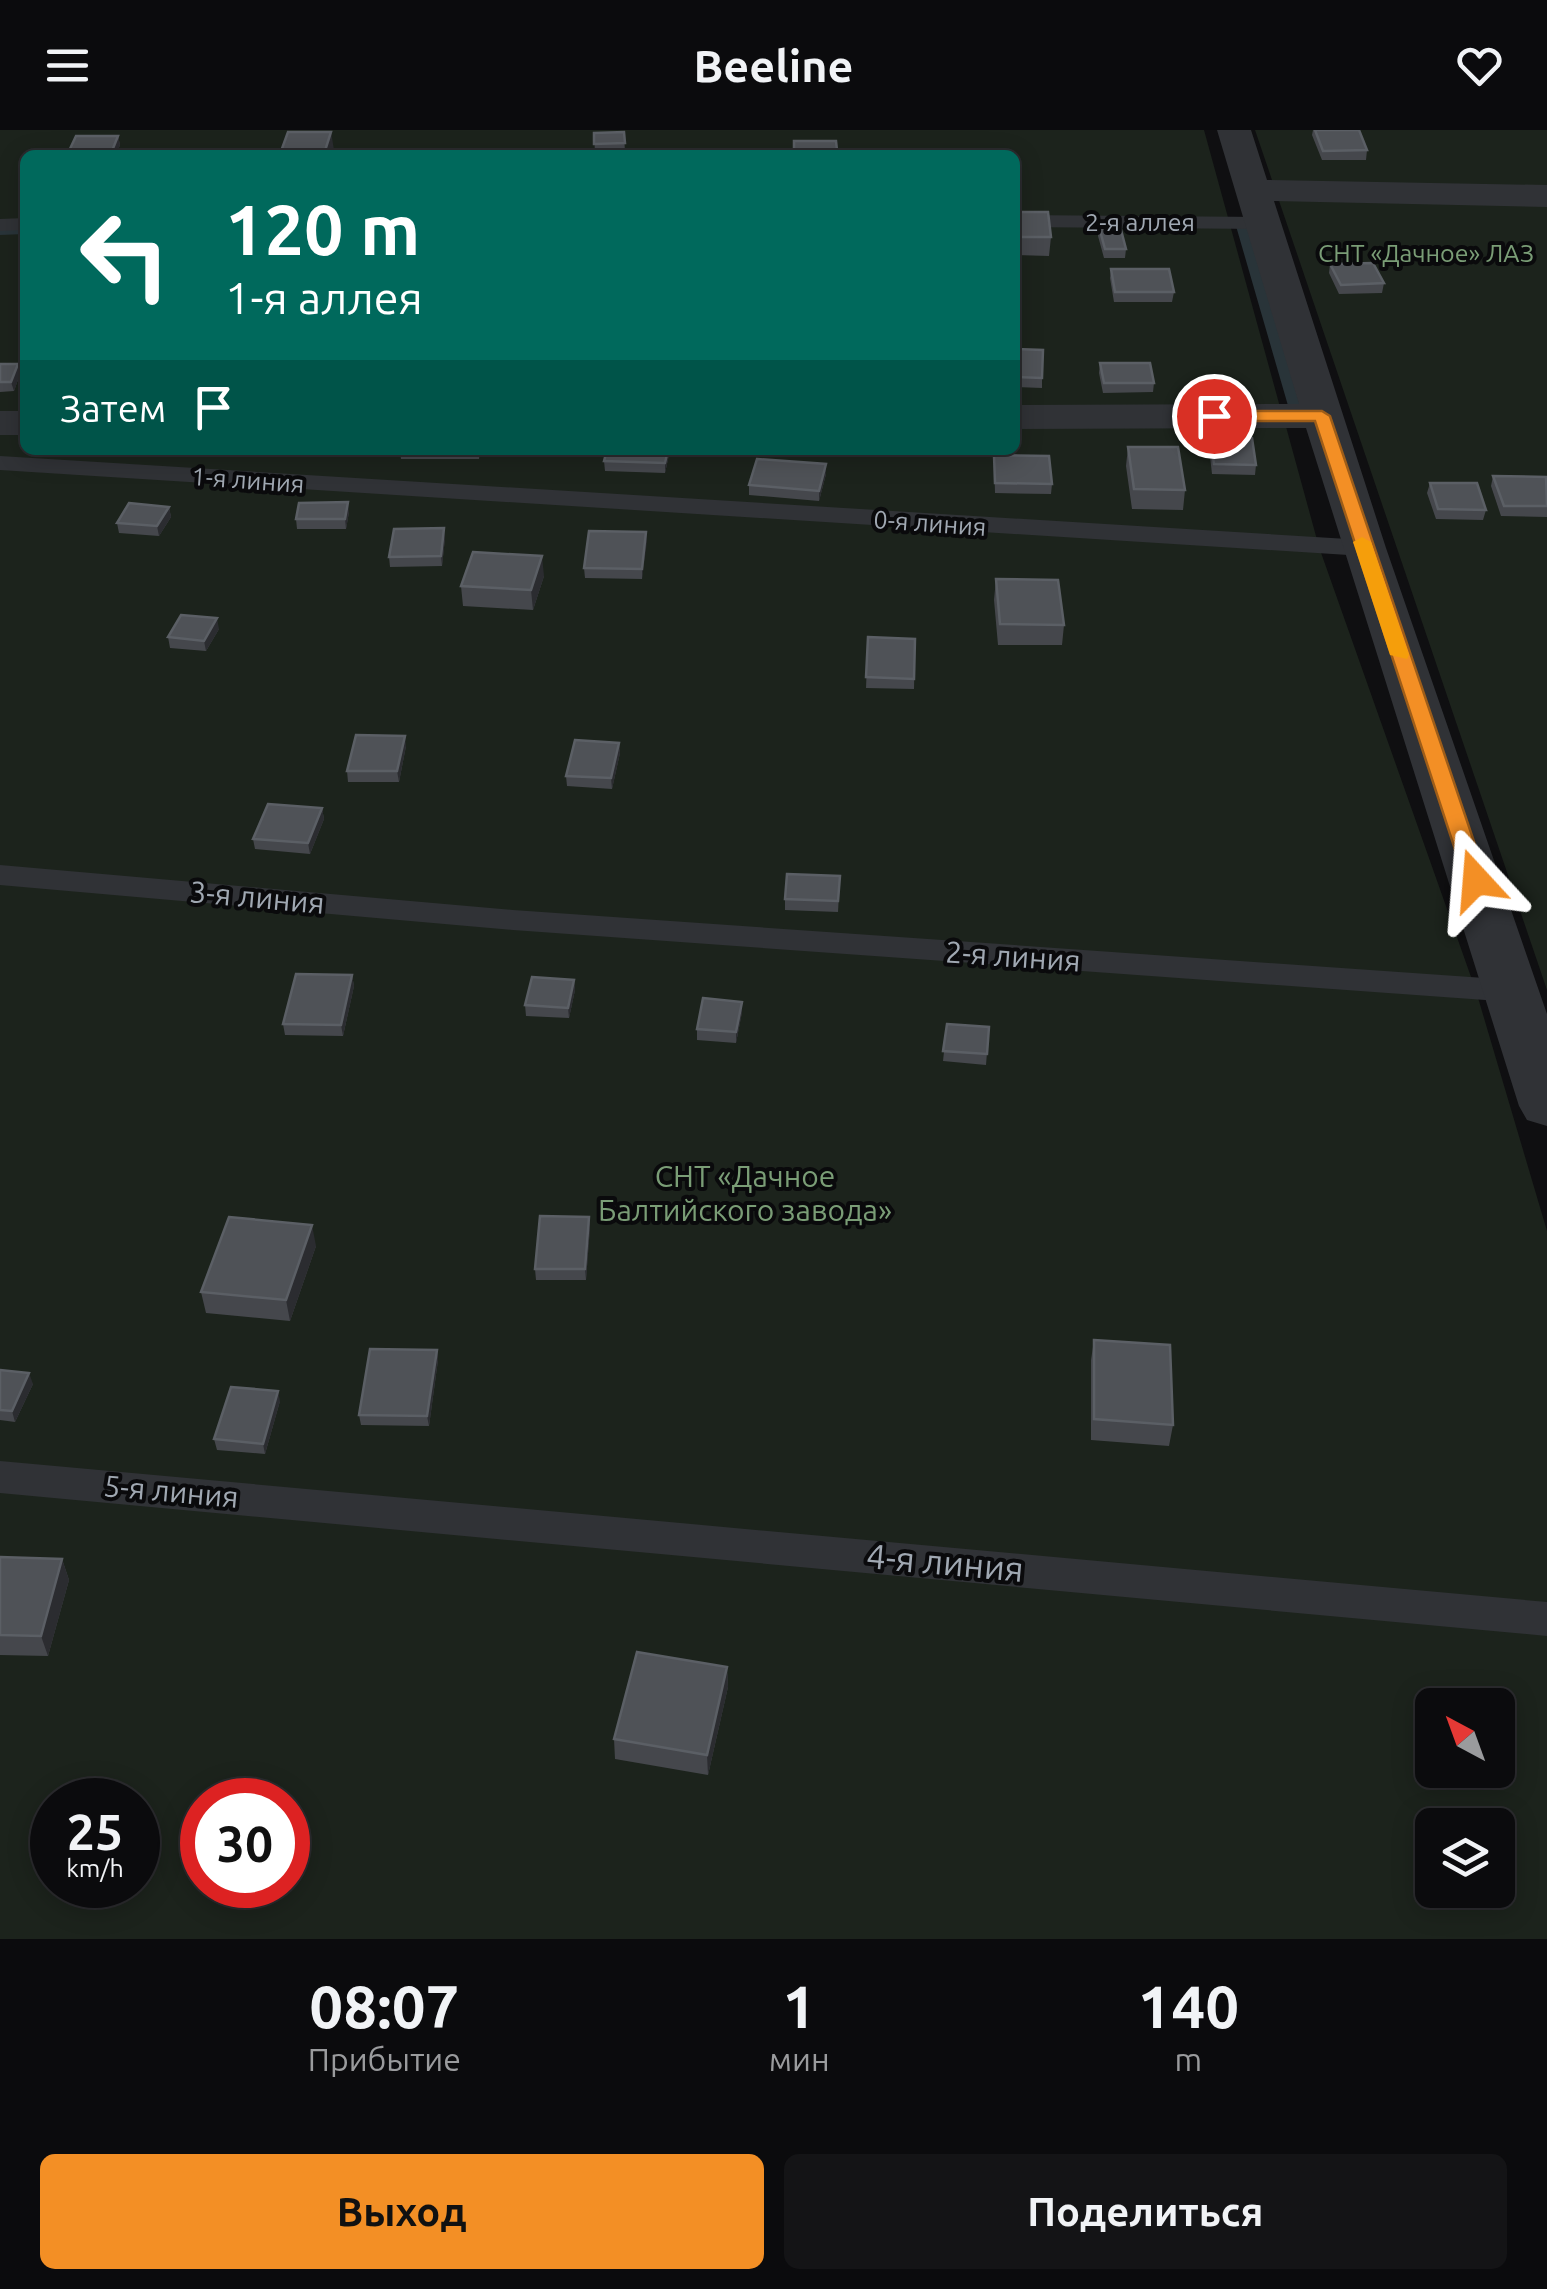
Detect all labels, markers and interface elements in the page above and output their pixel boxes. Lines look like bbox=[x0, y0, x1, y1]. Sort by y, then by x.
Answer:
icon: menu bbox=[40, 38, 95, 93]
icon: heart bbox=[1452, 38, 1507, 93]
text: Beeline bbox=[693, 40, 854, 91]
icon: left bbox=[60, 190, 190, 320]
text: 120 m bbox=[225, 190, 420, 268]
street label: 2-я аллея bbox=[1085, 208, 1195, 236]
park label: СНТ «Дачное» ЛАЗ bbox=[1318, 239, 1534, 267]
text: 1-я аллея bbox=[225, 272, 423, 323]
pin bbox=[1172, 374, 1257, 459]
icon: arrive bbox=[186, 380, 241, 435]
text: Затем bbox=[60, 387, 166, 429]
icon: arrive bbox=[1187, 389, 1242, 444]
street label: 1-я линия bbox=[191, 462, 305, 498]
street label: 0-я линия bbox=[873, 505, 987, 541]
position arrow bbox=[1424, 828, 1528, 932]
street label: 3-я линия bbox=[188, 874, 326, 920]
street label: 2-я линия bbox=[944, 934, 1082, 978]
park label: СНТ «Дачное Балтийского завода» bbox=[598, 1159, 892, 1227]
street label: 5-я линия bbox=[102, 1468, 240, 1514]
street label: 4-я линия bbox=[865, 1535, 1025, 1589]
north arrow bbox=[1415, 1688, 1515, 1788]
map controls bbox=[1415, 1688, 1515, 1908]
speed limit sign: 30 bbox=[180, 1778, 310, 1908]
text: 25 bbox=[67, 1803, 123, 1859]
button: layers bbox=[1415, 1808, 1515, 1908]
text: km/h bbox=[66, 1854, 124, 1882]
text: 08:07 bbox=[309, 1972, 459, 2039]
text: 1 bbox=[782, 1972, 816, 2039]
text: 140 bbox=[1138, 1972, 1239, 2039]
text: Прибытие bbox=[308, 2041, 461, 2077]
text: мин bbox=[769, 2041, 830, 2077]
text: m bbox=[1175, 2041, 1202, 2077]
button: Выход bbox=[40, 2154, 764, 2269]
button: Поделиться bbox=[784, 2154, 1507, 2269]

